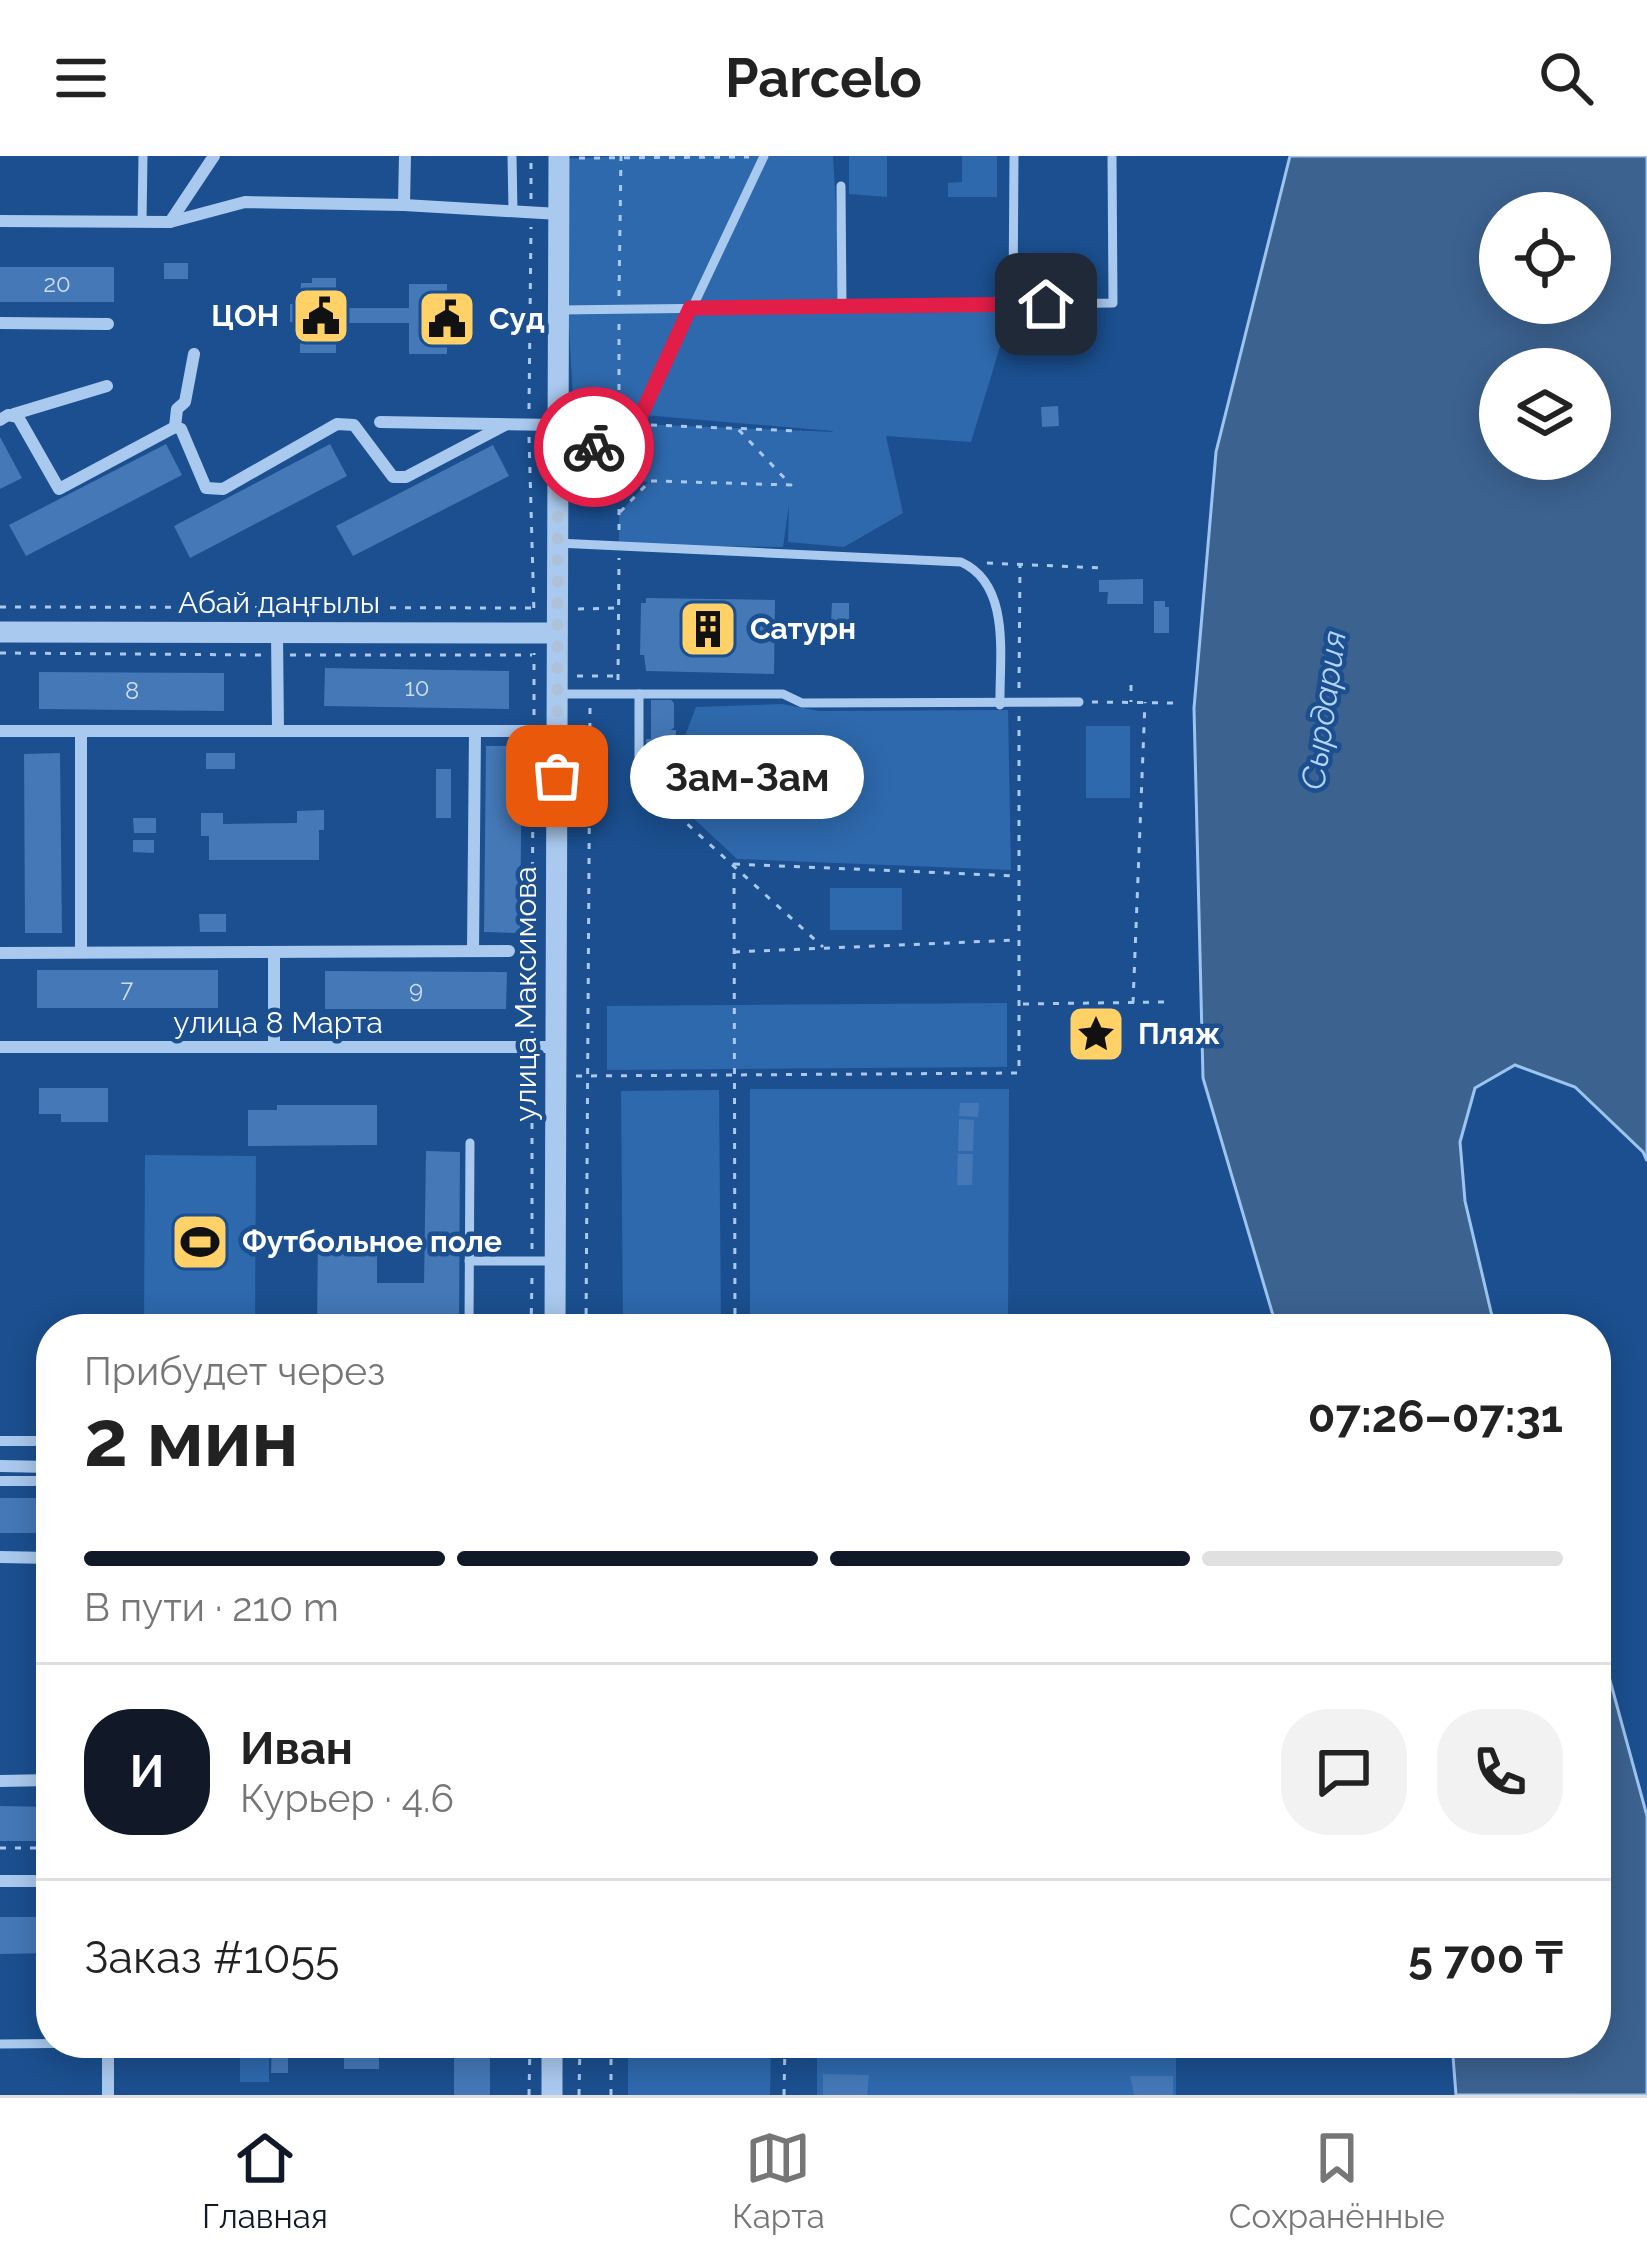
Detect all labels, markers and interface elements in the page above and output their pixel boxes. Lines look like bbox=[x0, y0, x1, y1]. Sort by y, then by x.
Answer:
icon: menu bbox=[48, 45, 114, 111]
icon: search bbox=[1533, 45, 1599, 111]
text: Parcelo bbox=[725, 46, 922, 110]
map controls bbox=[1479, 192, 1611, 480]
button: locate bbox=[1479, 192, 1611, 324]
pin bbox=[995, 253, 1097, 355]
house number: 20 bbox=[43, 269, 71, 298]
icon: home bbox=[1013, 271, 1079, 337]
public building icon: ЦОН bbox=[290, 285, 352, 347]
public building icon: Суд bbox=[416, 288, 478, 350]
place label: ЦОН bbox=[211, 298, 279, 333]
place label: Суд bbox=[489, 301, 545, 336]
button: layers bbox=[1479, 348, 1611, 480]
courier bbox=[534, 387, 654, 507]
icon: bike bbox=[561, 414, 627, 480]
street label: Абай даңғылы bbox=[178, 585, 380, 620]
building icon: Сатурн bbox=[677, 598, 739, 660]
place label: Сатурн bbox=[750, 611, 856, 646]
water label: Сырдария bbox=[1293, 628, 1354, 792]
house number: 10 bbox=[405, 673, 429, 702]
house number: 8 bbox=[125, 676, 139, 705]
pin bbox=[506, 725, 608, 827]
callout: Зам-Зам bbox=[629, 734, 863, 818]
icon: bag bbox=[524, 743, 590, 809]
text: Зам-Зам bbox=[664, 754, 830, 800]
street label: улица Максимова bbox=[508, 866, 543, 1122]
house number: 7 bbox=[121, 974, 134, 1003]
house number: 9 bbox=[409, 975, 423, 1004]
place icon: Пляж bbox=[1065, 1003, 1127, 1065]
street label: улица 8 Марта bbox=[173, 1005, 383, 1040]
place label: Пляж bbox=[1138, 1016, 1220, 1051]
sports icon: Футбольное поле bbox=[169, 1211, 231, 1273]
place label: Футбольное поле bbox=[242, 1224, 502, 1259]
text: Прибудет через bbox=[84, 1348, 385, 1394]
text: 07:26–07:31 bbox=[1308, 1390, 1563, 1443]
text: 2 мин bbox=[84, 1393, 299, 1484]
text: В пути · 210 m bbox=[84, 1584, 339, 1630]
button: chat bbox=[1281, 1709, 1407, 1835]
button: phone bbox=[1437, 1709, 1563, 1835]
text: Иван bbox=[240, 1722, 353, 1775]
text: И bbox=[130, 1745, 164, 1798]
text: Курьер · 4.6 bbox=[240, 1775, 454, 1821]
text: Заказ #1055 bbox=[84, 1931, 340, 1984]
text: 5 700 ₸ bbox=[1408, 1931, 1563, 1984]
tab: Главная bbox=[202, 2125, 328, 2236]
tab: Карта bbox=[732, 2125, 825, 2236]
tab: Сохранённые bbox=[1229, 2125, 1445, 2236]

